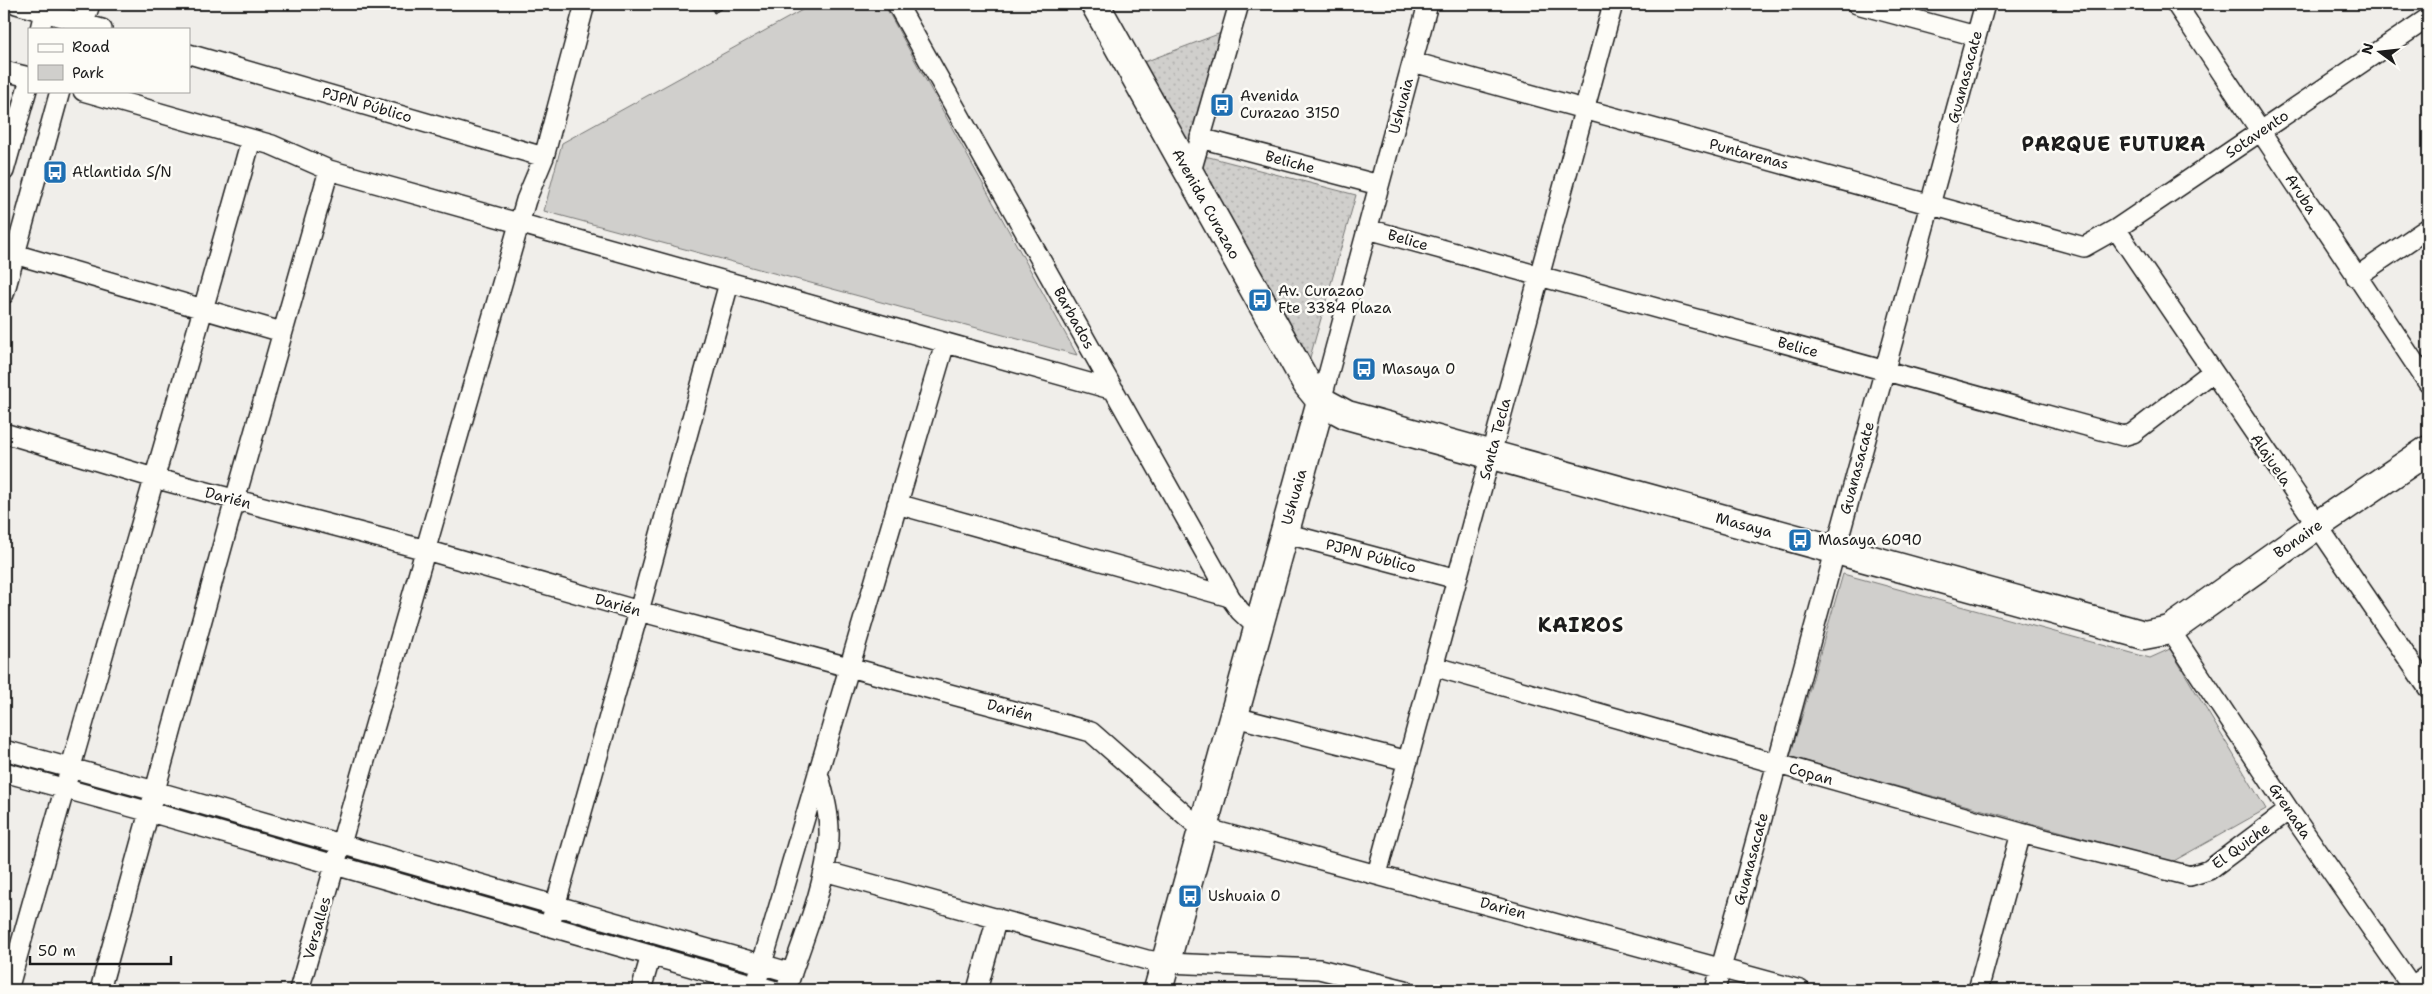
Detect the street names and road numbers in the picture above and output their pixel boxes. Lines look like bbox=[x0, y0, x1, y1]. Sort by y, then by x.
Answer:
street label: Guanasacate bbox=[1943, 28, 1987, 126]
street label: Ushuaia bbox=[1384, 75, 1418, 136]
street label: PJPN Público bbox=[320, 83, 414, 127]
street label: Sotavento bbox=[2221, 105, 2293, 163]
street label: Puntarenas bbox=[1707, 134, 1791, 174]
street label: Avenida Curazao bbox=[1167, 145, 1245, 263]
street label: Beliche bbox=[1263, 146, 1317, 178]
street label: Aruba bbox=[2281, 170, 2322, 218]
street label: Belice bbox=[1385, 225, 1431, 255]
street label: Barbados bbox=[1049, 283, 1099, 353]
street label: Belice bbox=[1775, 332, 1821, 362]
street label: Santa Tecla bbox=[1474, 395, 1516, 482]
street label: Guanasacate bbox=[1835, 419, 1879, 517]
street label: Alajuela bbox=[2246, 430, 2296, 491]
street label: Ushuaia bbox=[1277, 466, 1312, 527]
street label: Darién bbox=[203, 482, 253, 514]
street label: Masaya bbox=[1713, 508, 1775, 542]
street label: Bonaire bbox=[2270, 515, 2326, 563]
street label: PJPN Público bbox=[1324, 534, 1418, 578]
street label: Darién bbox=[593, 589, 643, 621]
street label: Darién bbox=[985, 694, 1035, 726]
street label: Copan bbox=[1787, 758, 1835, 790]
street label: Grenada bbox=[2264, 779, 2316, 843]
street label: Guanasacate bbox=[1729, 810, 1773, 908]
street label: El Quiche bbox=[2208, 818, 2274, 874]
street label: Darien bbox=[1478, 892, 1528, 924]
street label: Versalles bbox=[298, 894, 336, 962]

